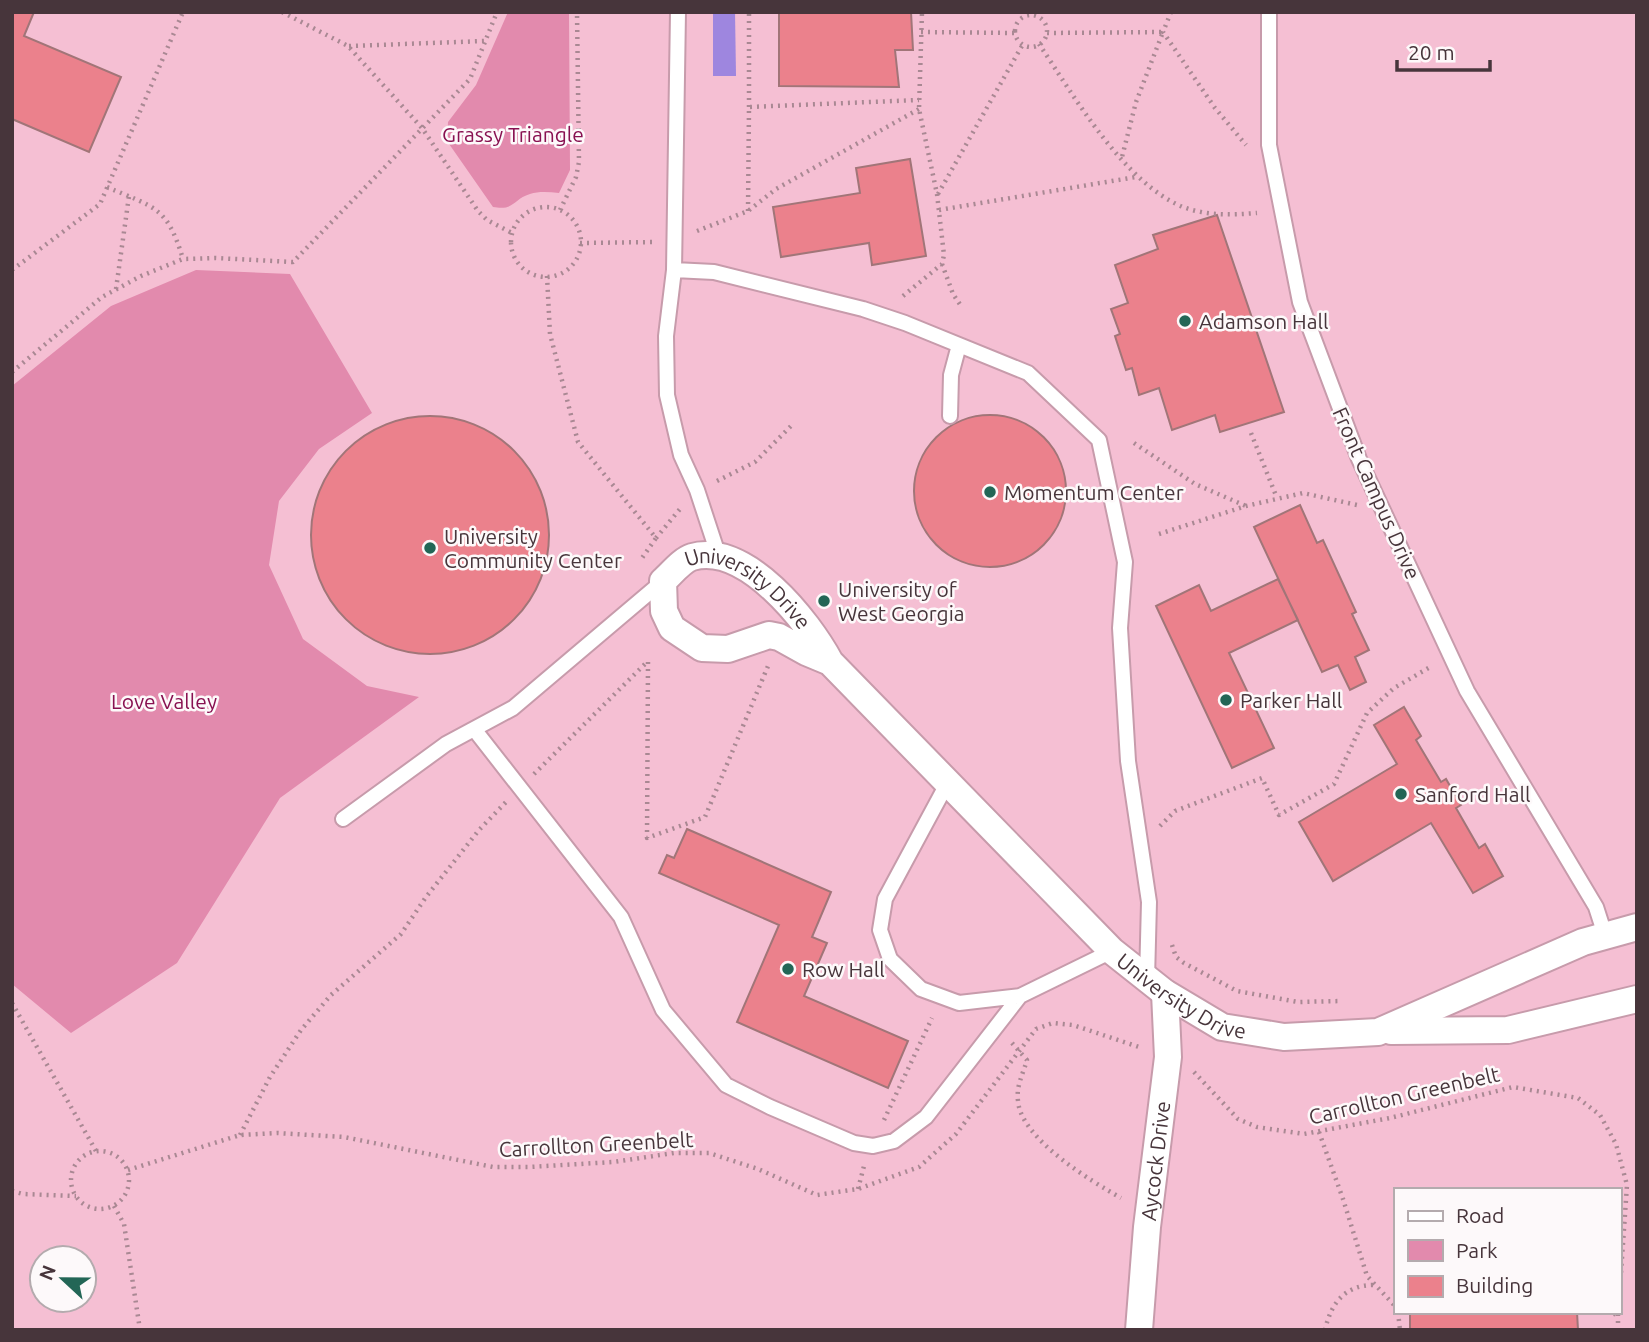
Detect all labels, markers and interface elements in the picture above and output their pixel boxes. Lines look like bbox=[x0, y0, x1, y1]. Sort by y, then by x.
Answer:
scale bar bbox=[1397, 28, 1490, 72]
text: 20 m bbox=[1408, 40, 1455, 64]
park label: Grassy Triangle bbox=[442, 122, 584, 146]
place label: Adamson Hall bbox=[1199, 309, 1328, 333]
marker: Adamson Hall bbox=[1177, 313, 1193, 329]
street label: Front Campus Drive bbox=[1328, 403, 1426, 583]
place label: Momentum Center bbox=[1004, 480, 1184, 504]
marker: Momentum Center bbox=[982, 484, 998, 500]
place label: University Community Center bbox=[444, 524, 622, 572]
marker: University Community Center bbox=[422, 540, 438, 556]
street label: University Drive bbox=[681, 543, 816, 633]
place label: University of West Georgia bbox=[838, 577, 965, 625]
marker: University of West Georgia bbox=[816, 593, 832, 609]
place label: Parker Hall bbox=[1240, 688, 1342, 712]
park label: Love Valley bbox=[111, 689, 217, 713]
marker: Parker Hall bbox=[1218, 692, 1234, 708]
place label: Sanford Hall bbox=[1415, 782, 1531, 806]
marker: Sanford Hall bbox=[1393, 786, 1409, 802]
street label: University Drive bbox=[1112, 948, 1248, 1043]
place label: Row Hall bbox=[802, 957, 885, 981]
marker: Row Hall bbox=[780, 961, 796, 977]
street label: Carrollton Greenbelt bbox=[1306, 1061, 1502, 1129]
street label: Aycock Drive bbox=[1136, 1100, 1174, 1222]
street label: Carrollton Greenbelt bbox=[498, 1127, 694, 1161]
legend bbox=[1394, 1188, 1621, 1314]
text: Road bbox=[1456, 1203, 1504, 1227]
text: Park bbox=[1456, 1238, 1498, 1262]
north arrow bbox=[28, 1244, 98, 1314]
text: N bbox=[34, 1262, 60, 1283]
text: Building bbox=[1456, 1273, 1533, 1297]

